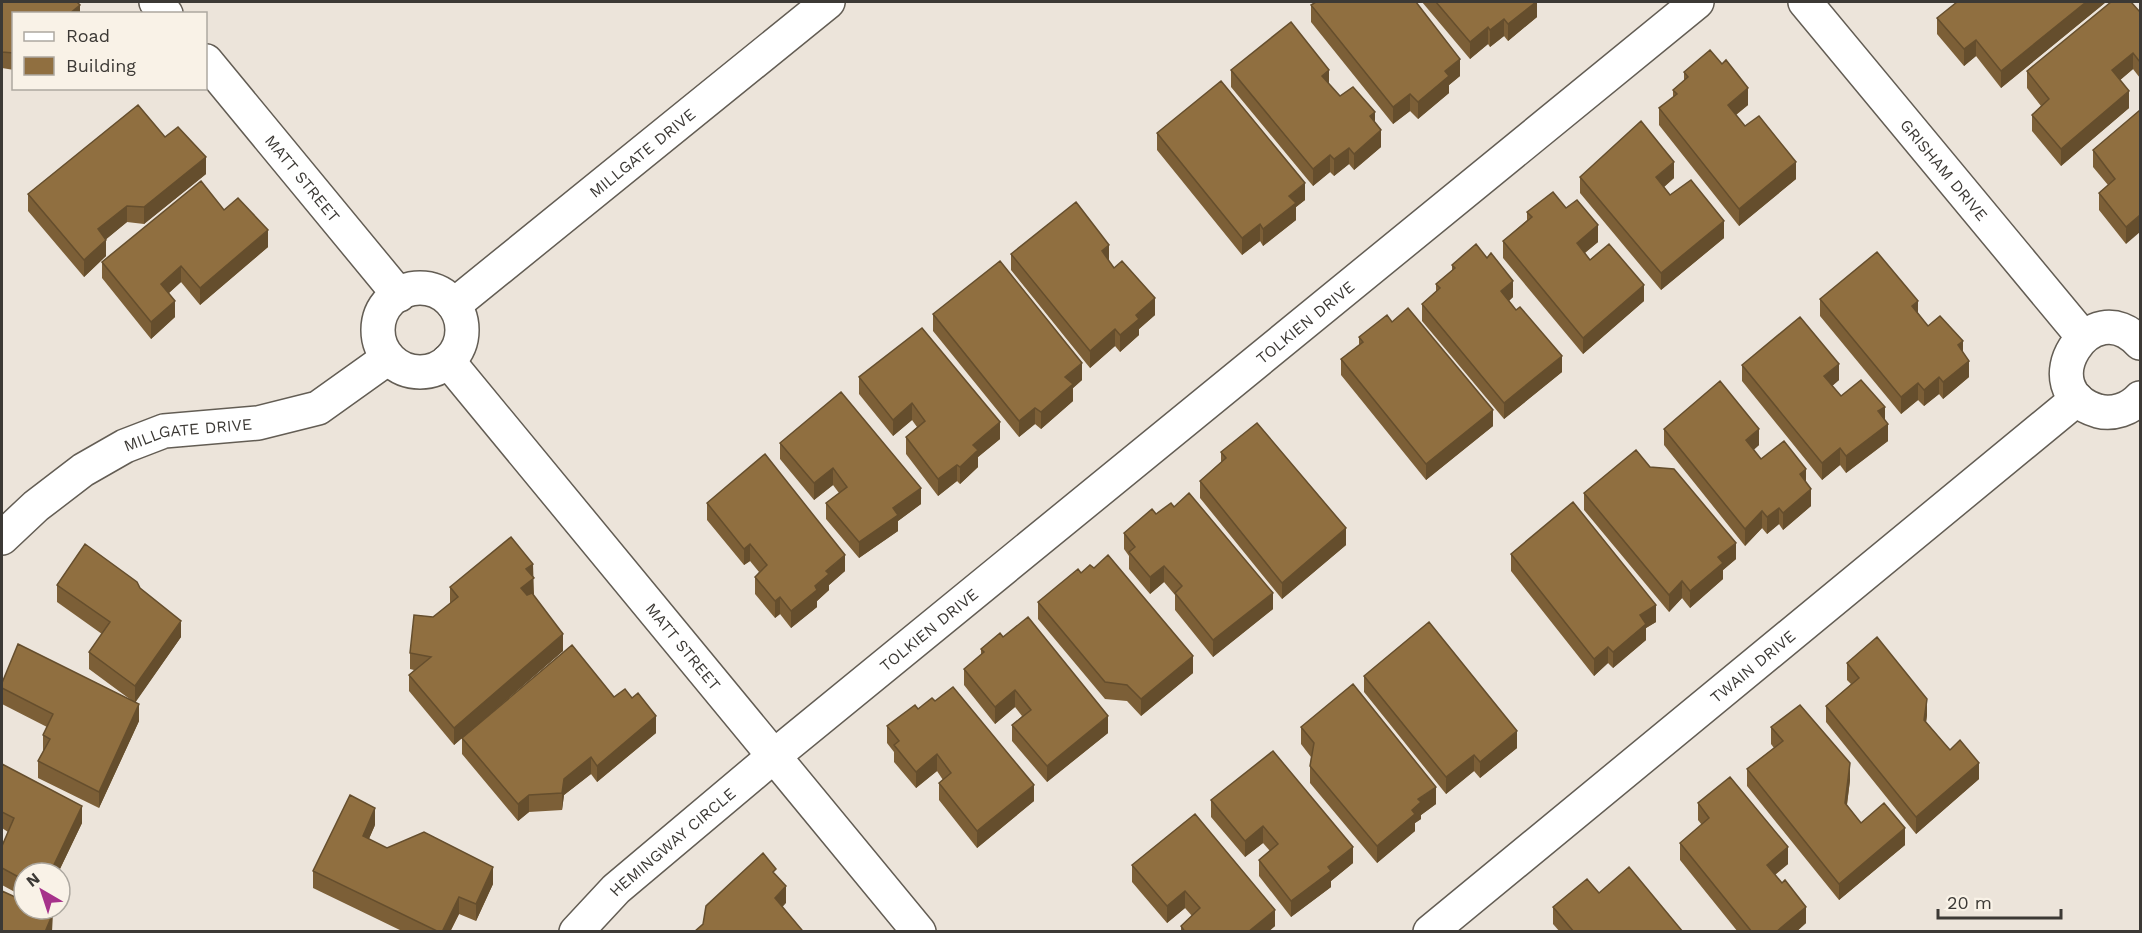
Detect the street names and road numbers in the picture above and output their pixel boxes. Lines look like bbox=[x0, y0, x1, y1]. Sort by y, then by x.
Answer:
street label: MILLGATE DRIVE bbox=[585, 104, 699, 201]
street label: GRISHAM DRIVE bbox=[1897, 115, 1992, 224]
street label: MATT STREET bbox=[261, 131, 344, 226]
street label: TOLKIEN DRIVE bbox=[1252, 277, 1358, 368]
street label: MILLGATE DRIVE bbox=[121, 414, 253, 455]
street label: TOLKIEN DRIVE bbox=[876, 584, 982, 675]
street label: MATT STREET bbox=[642, 599, 725, 694]
street label: TWAIN DRIVE bbox=[1706, 626, 1799, 707]
street label: HEMINGWAY CIRCLE bbox=[605, 783, 739, 900]

